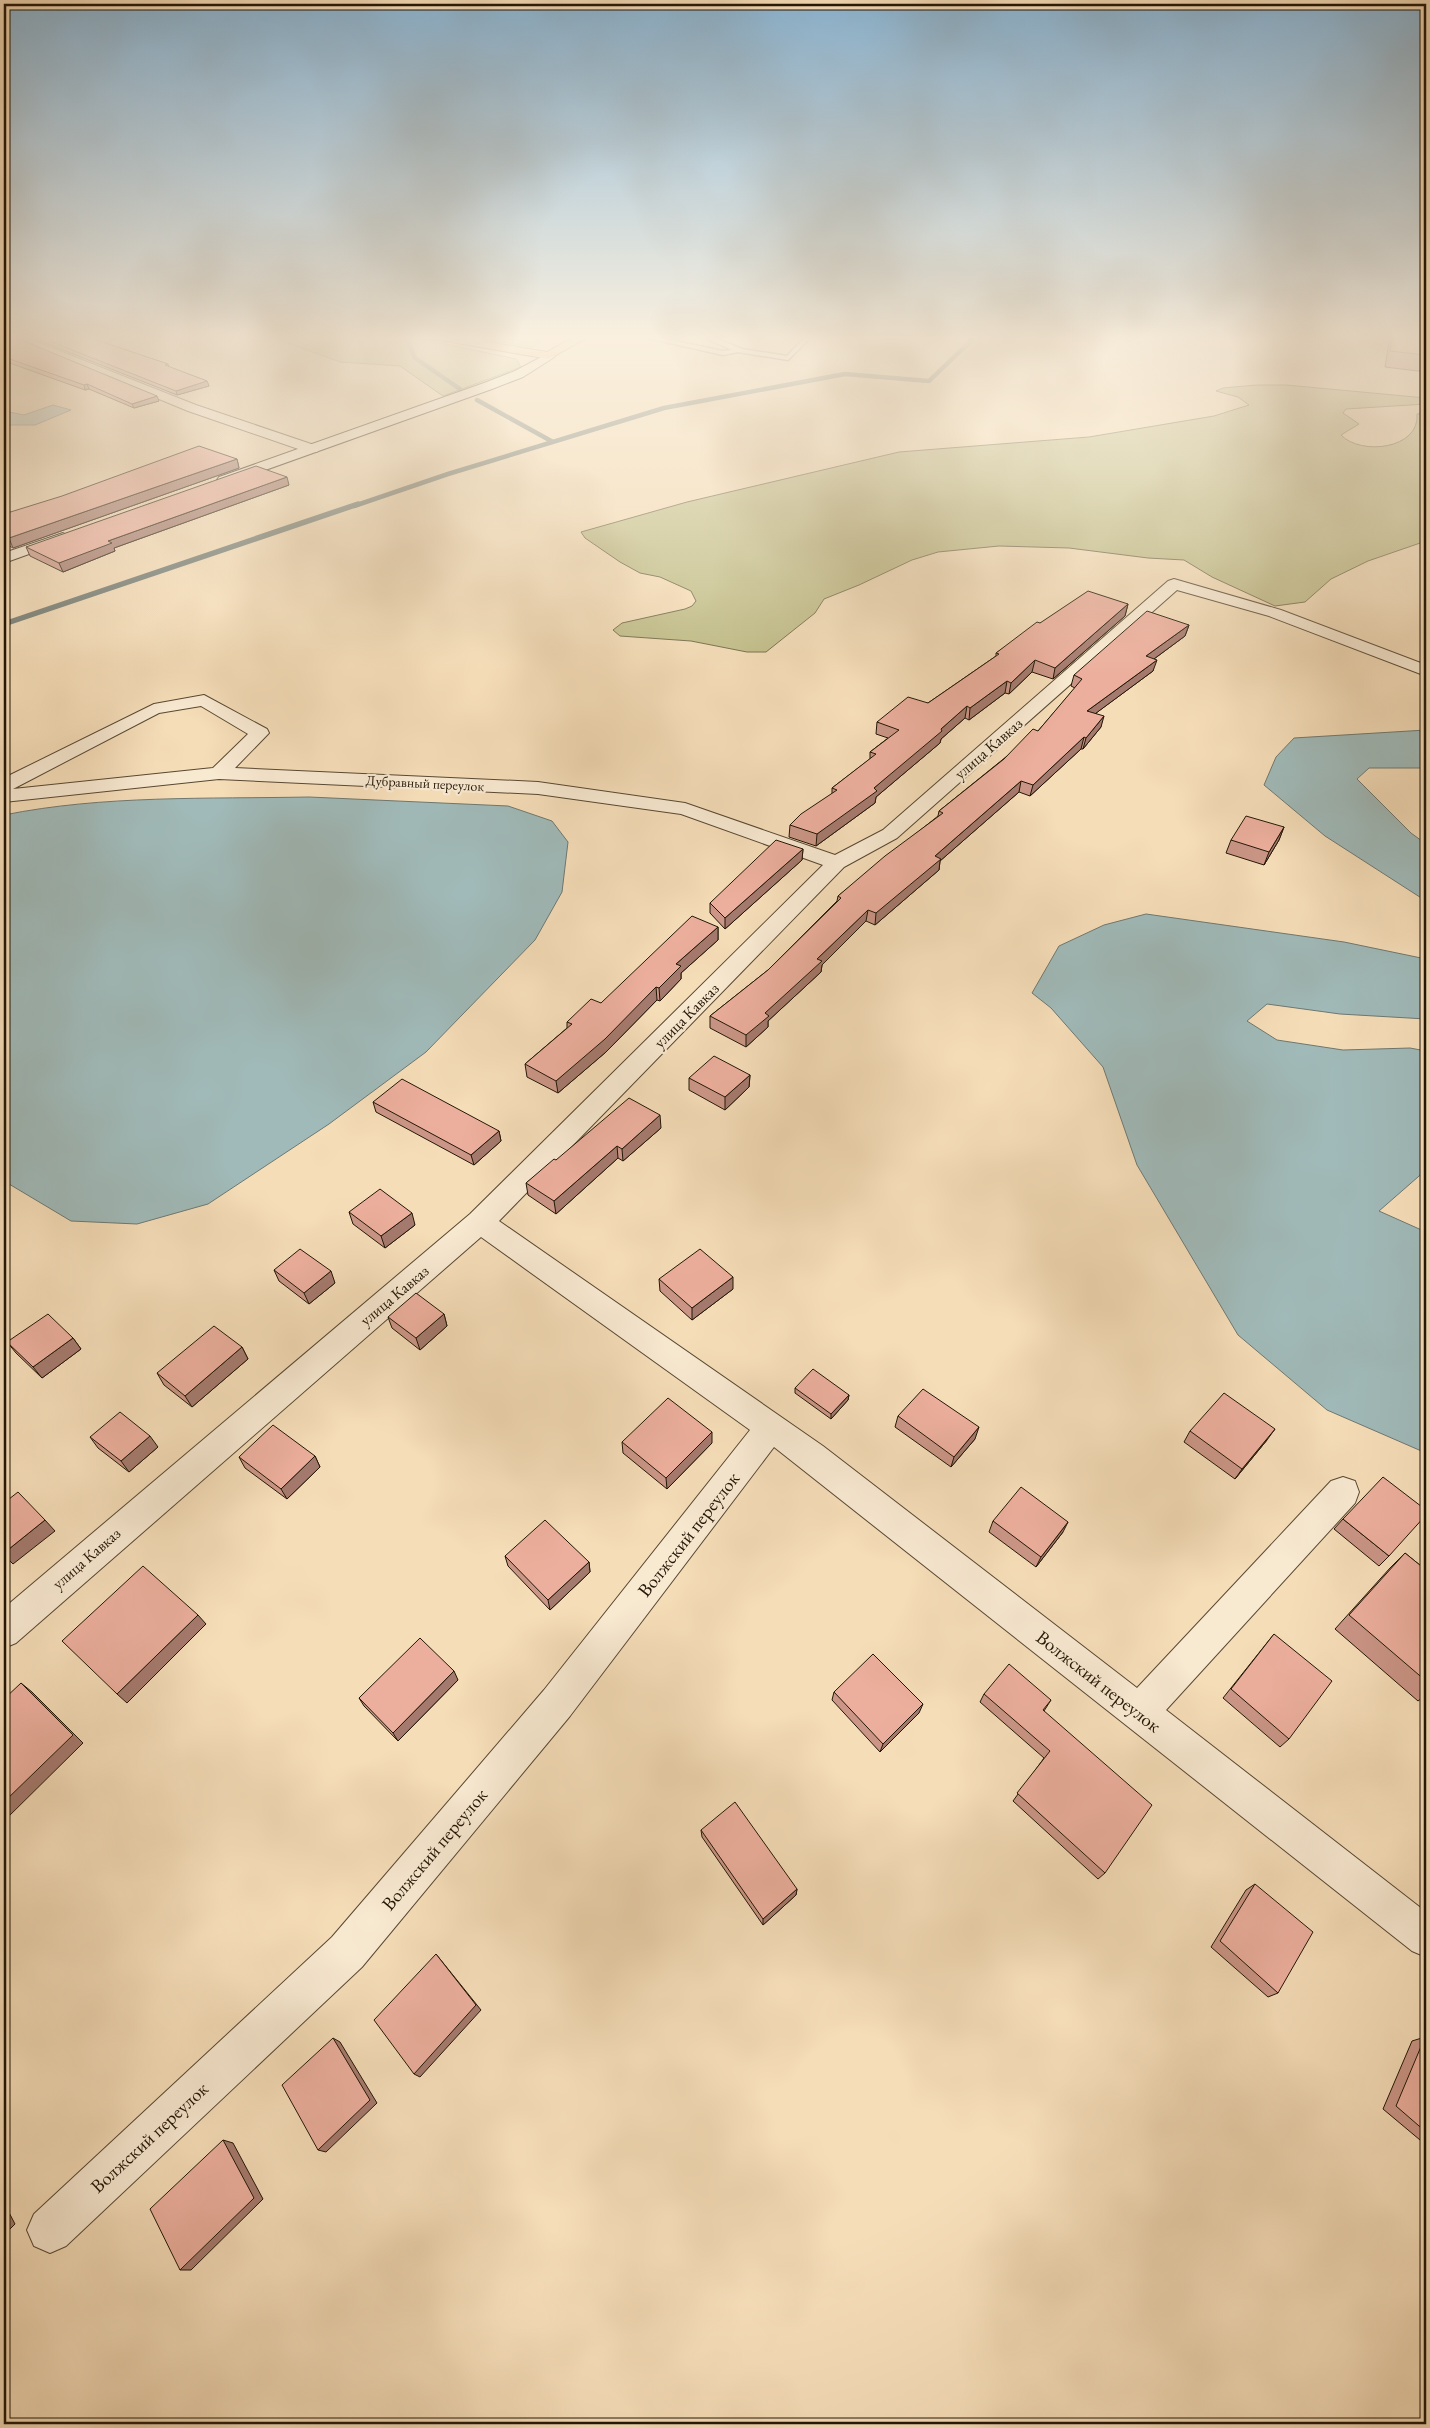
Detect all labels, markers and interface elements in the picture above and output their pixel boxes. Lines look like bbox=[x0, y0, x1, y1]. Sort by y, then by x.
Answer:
street label: улица Кавказ bbox=[950, 713, 1027, 784]
street label: Дубравный переулок bbox=[365, 771, 485, 795]
street label: улица Кавказ bbox=[649, 978, 723, 1052]
street label: улица Кавказ bbox=[355, 1260, 433, 1330]
street label: Волжский переулок bbox=[632, 1467, 745, 1602]
street label: улица Кавказ bbox=[48, 1523, 125, 1594]
street label: Волжский переулок bbox=[1031, 1625, 1166, 1738]
street label: Волжский переулок bbox=[376, 1783, 493, 1916]
street label: Волжский переулок bbox=[85, 2076, 214, 2198]

